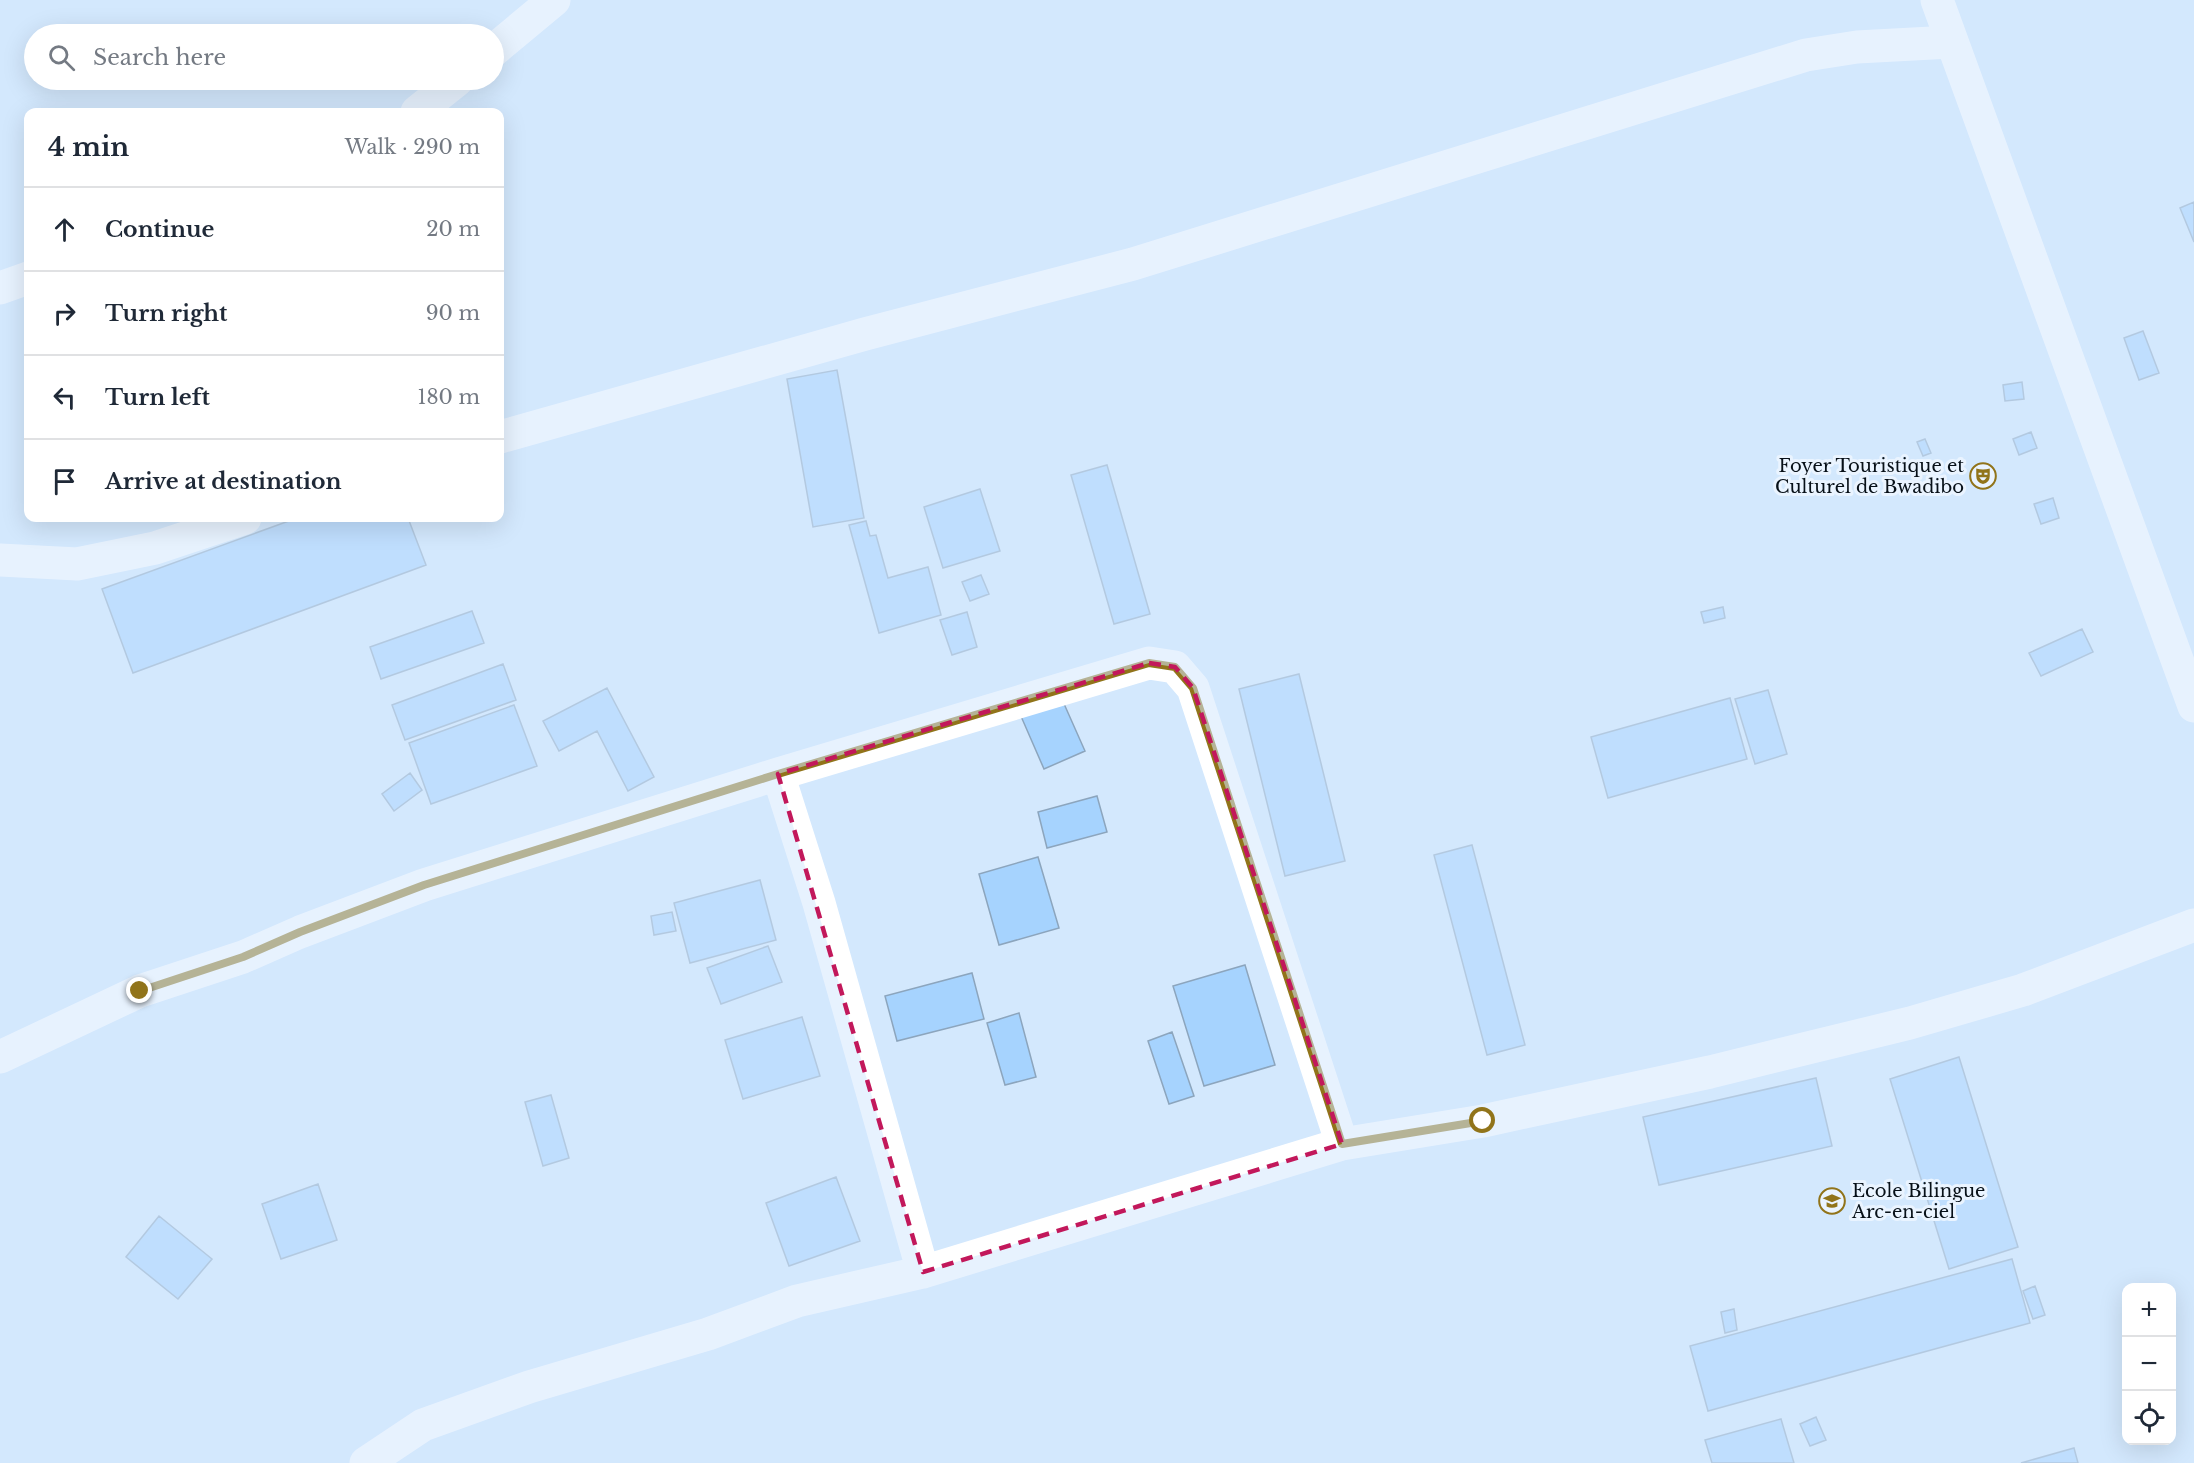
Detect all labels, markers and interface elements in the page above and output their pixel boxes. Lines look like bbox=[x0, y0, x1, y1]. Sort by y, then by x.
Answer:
search box bbox=[24, 24, 504, 90]
icon: search bbox=[45, 41, 78, 74]
text: Search here bbox=[93, 44, 226, 71]
text: 4 min bbox=[48, 131, 129, 163]
text: Walk · 290 m bbox=[345, 135, 480, 159]
icon: ahead bbox=[48, 213, 81, 246]
text: Continue bbox=[105, 216, 214, 243]
text: 20 m bbox=[426, 217, 480, 241]
icon: right bbox=[48, 297, 81, 330]
text: Turn right bbox=[105, 300, 227, 327]
text: 90 m bbox=[426, 301, 480, 325]
icon: left bbox=[48, 381, 81, 414]
text: Turn left bbox=[105, 384, 210, 411]
text: 180 m bbox=[417, 385, 480, 409]
place label: Foyer Touristique et Culturel de Bwadibo bbox=[1775, 455, 1964, 498]
theatre icon: Foyer Touristique et Culturel de Bwadibo bbox=[1968, 461, 1998, 491]
icon: arrive bbox=[48, 465, 81, 498]
text: Arrive at destination bbox=[105, 468, 342, 495]
route end bbox=[126, 977, 152, 1003]
route start bbox=[1469, 1107, 1495, 1133]
place label: Ecole Bilingue Arc-en-ciel bbox=[1851, 1180, 1985, 1223]
school or university icon: Ecole Bilingue Arc-en-ciel bbox=[1817, 1186, 1847, 1216]
map controls bbox=[2122, 1283, 2176, 1445]
button: + bbox=[2122, 1283, 2176, 1337]
button: − bbox=[2122, 1337, 2176, 1391]
button: locate bbox=[2122, 1391, 2176, 1445]

